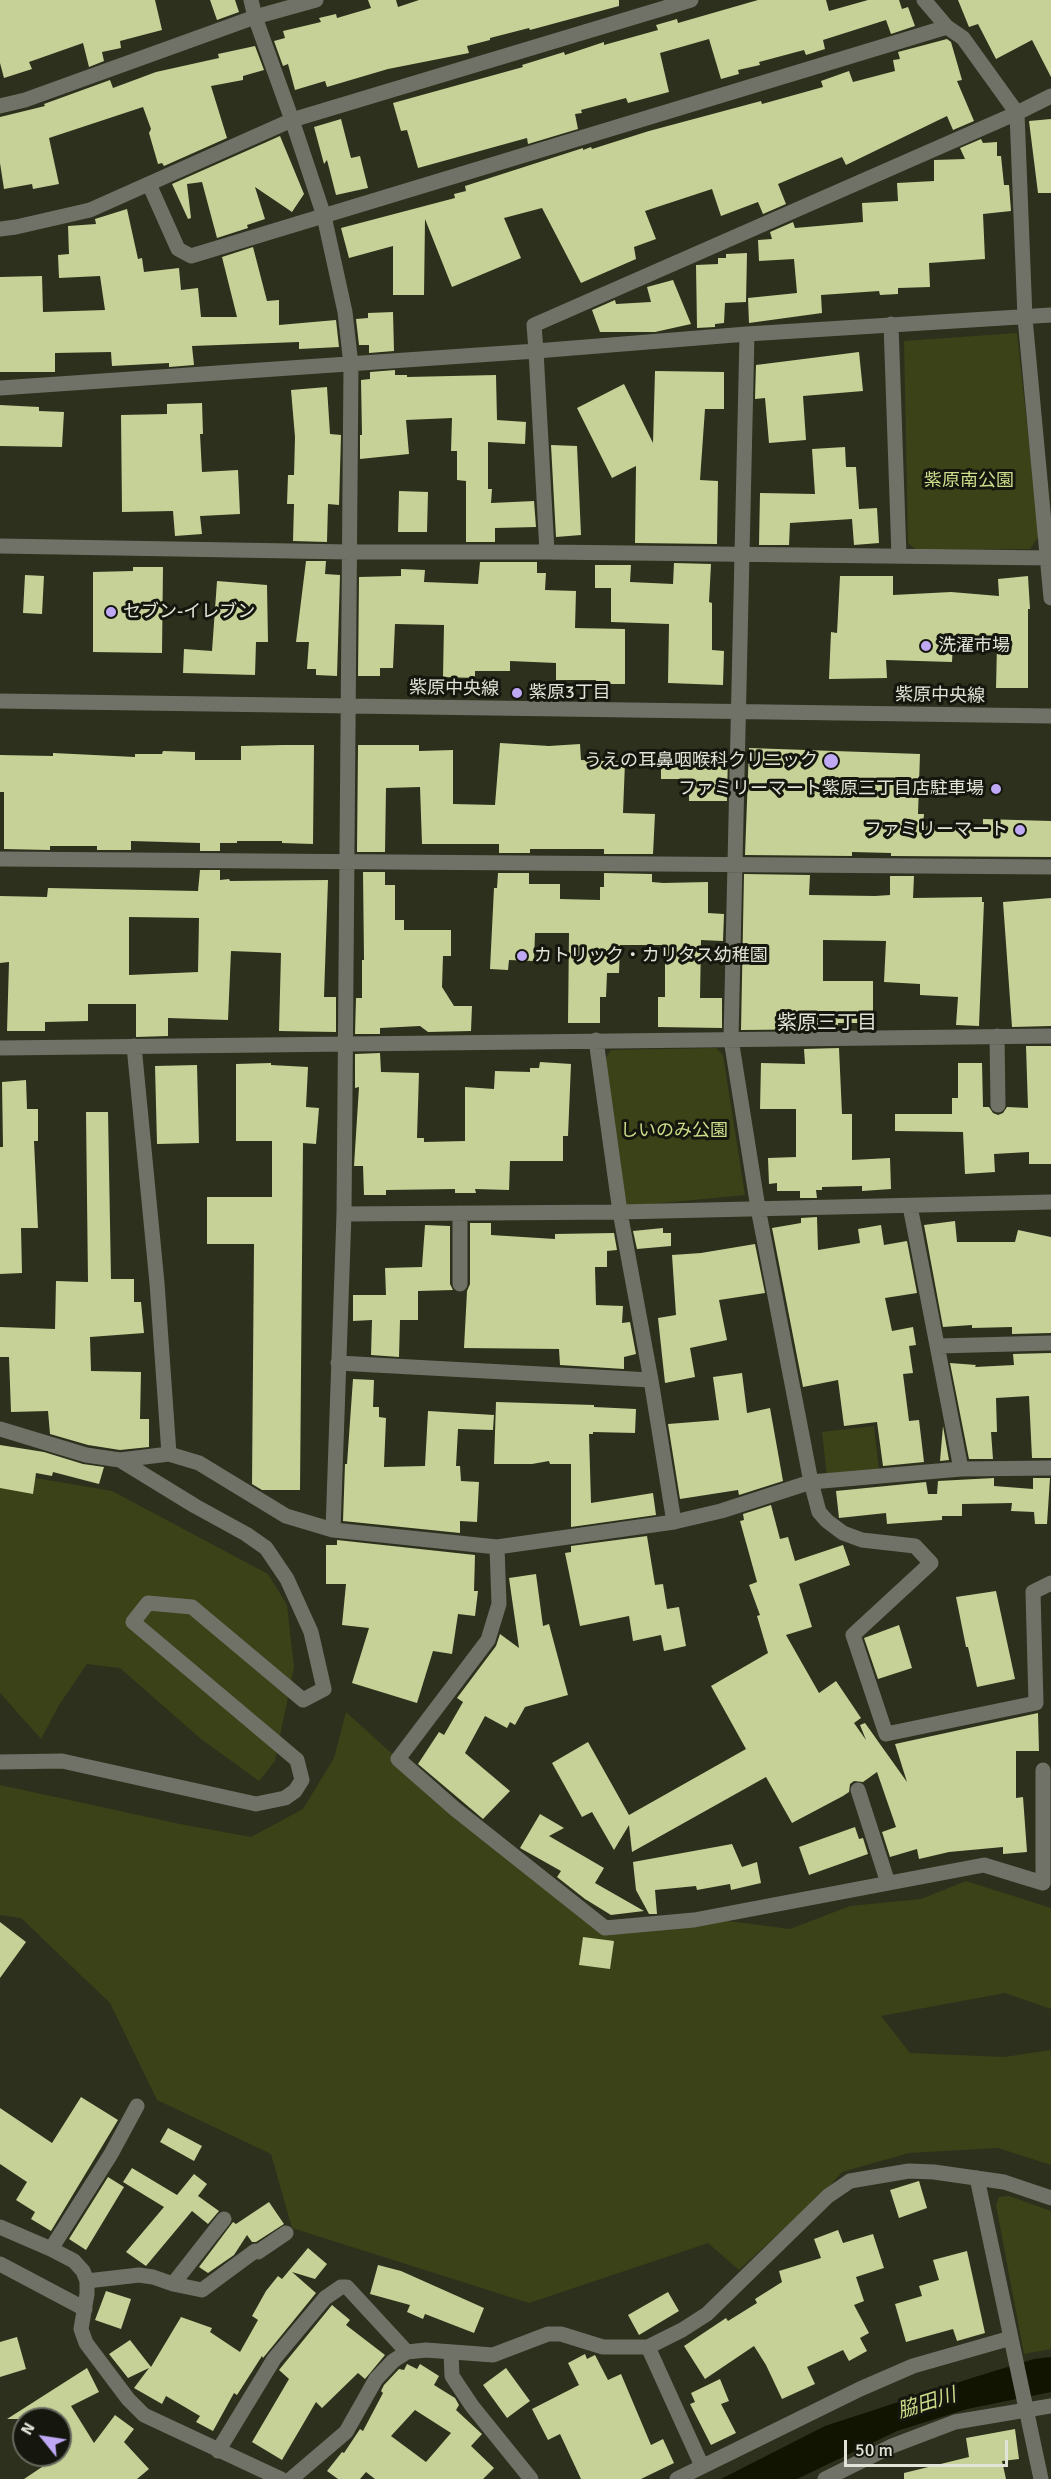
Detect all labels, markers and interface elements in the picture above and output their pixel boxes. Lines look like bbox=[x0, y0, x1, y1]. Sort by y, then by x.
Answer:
park label: 紫原南公園 bbox=[924, 470, 1014, 492]
place label: セブン-イレブン bbox=[123, 601, 255, 623]
marker: セブン-イレブン bbox=[104, 605, 118, 619]
place label: 洗濯市場 bbox=[938, 635, 1010, 657]
marker: 洗濯市場 bbox=[919, 639, 933, 653]
street label: 紫原中央線 bbox=[409, 677, 499, 701]
place label: 紫原3丁目 bbox=[529, 682, 611, 704]
street label: 紫原中央線 bbox=[895, 684, 985, 708]
marker: 紫原3丁目 bbox=[510, 686, 524, 700]
place label: うえの耳鼻咽喉科クリニック bbox=[584, 750, 818, 772]
marker: うえの耳鼻咽喉科クリニック bbox=[822, 752, 840, 770]
place label: ファミリーマート紫原三丁目店駐車場 bbox=[678, 778, 984, 800]
marker: ファミリーマート紫原三丁目店駐車場 bbox=[989, 782, 1003, 796]
place label: ファミリーマート bbox=[864, 819, 1008, 841]
marker: ファミリーマート bbox=[1013, 823, 1027, 837]
place label: カトリック・カリタス幼稚園 bbox=[534, 945, 768, 967]
marker: カトリック・カリタス幼稚園 bbox=[515, 949, 529, 963]
district label: 紫原三丁目 bbox=[777, 1012, 877, 1036]
park label: しいのみ公園 bbox=[620, 1120, 728, 1142]
water label: 脇田川 bbox=[895, 2384, 959, 2424]
north arrow bbox=[12, 2407, 72, 2467]
text: N bbox=[17, 2419, 40, 2439]
scale bar bbox=[847, 2428, 1010, 2466]
text: 50 m bbox=[855, 2439, 893, 2461]

